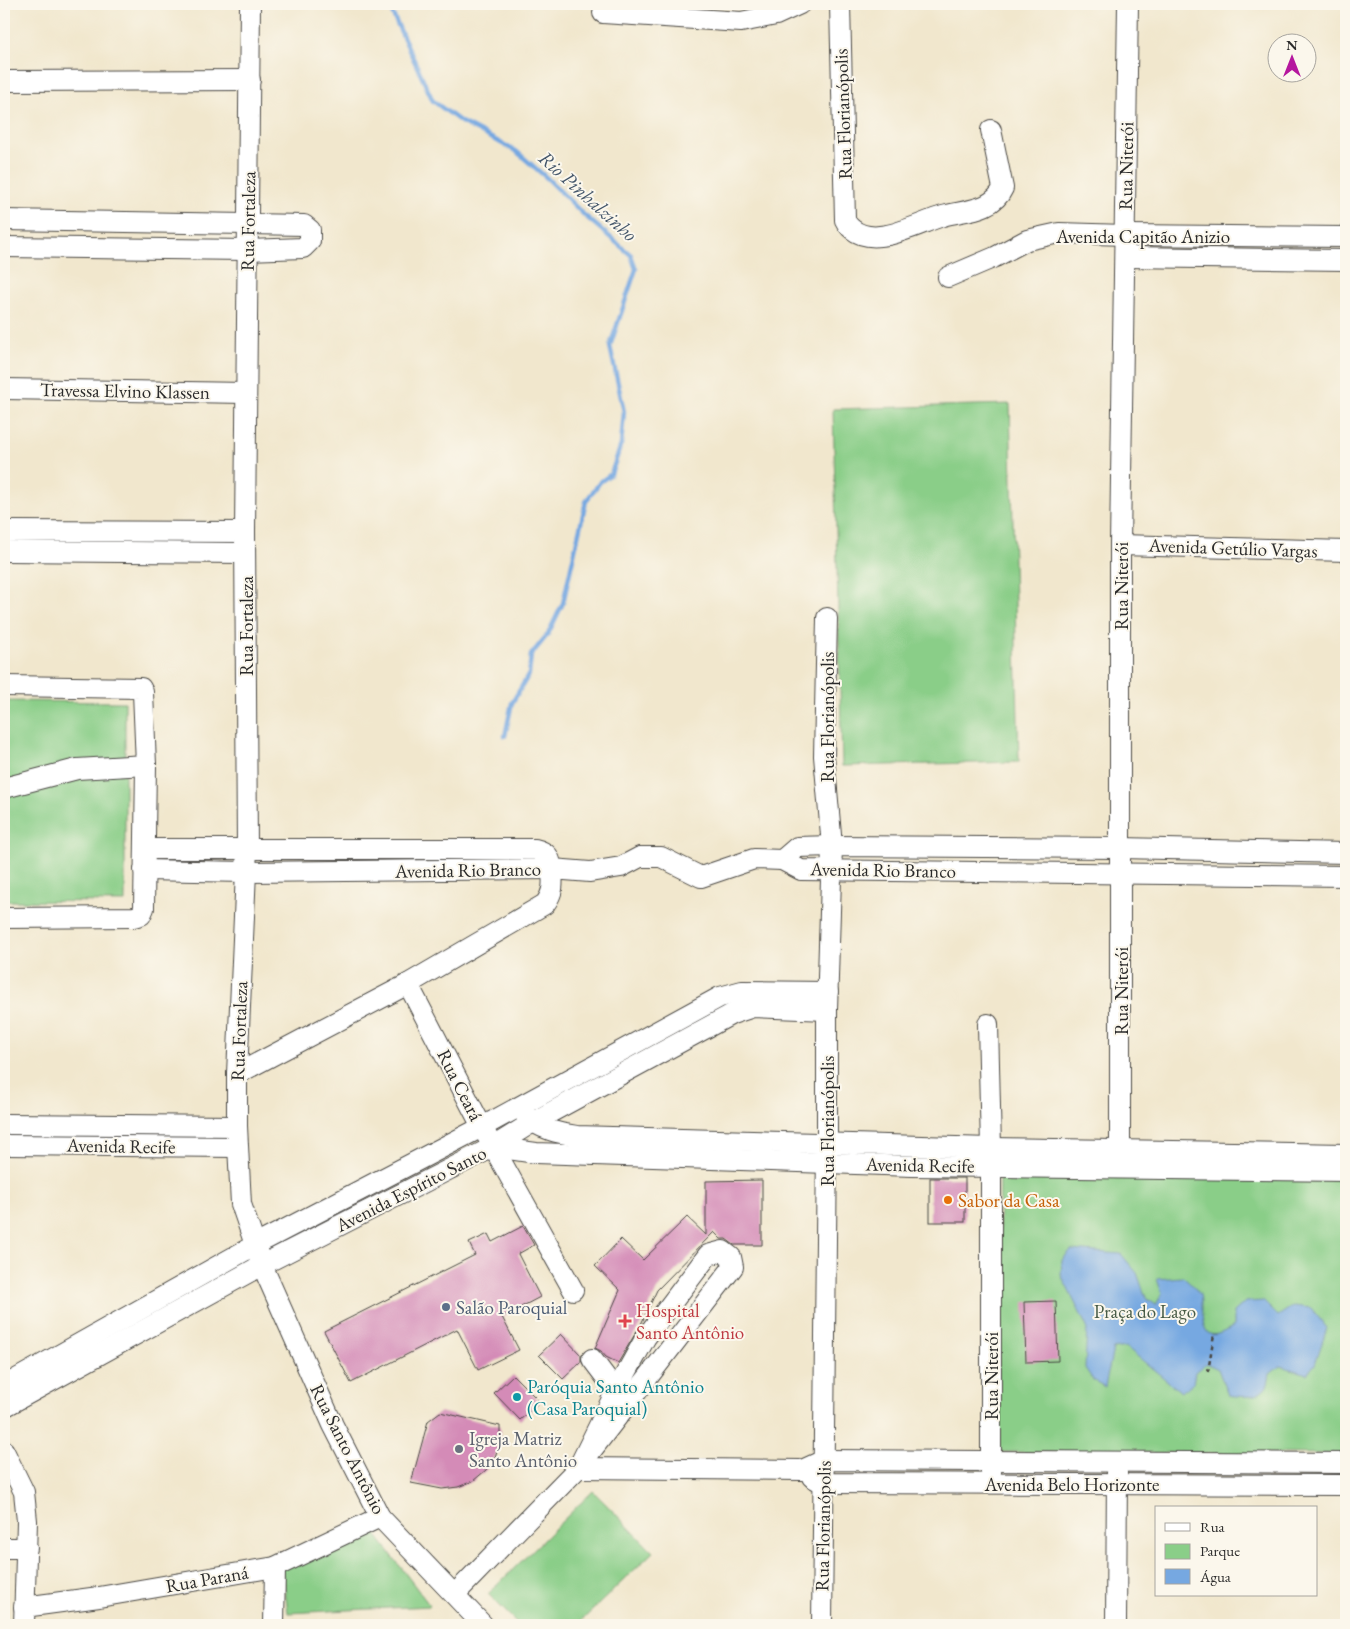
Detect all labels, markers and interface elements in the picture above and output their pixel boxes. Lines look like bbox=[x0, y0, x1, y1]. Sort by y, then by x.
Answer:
north arrow bbox=[1268, 32, 1318, 82]
text: N bbox=[1286, 36, 1298, 54]
street label: Rua Florianópolis bbox=[828, 48, 858, 180]
street label: Rua Niterói bbox=[1113, 121, 1139, 210]
water label: Rio Pinhalzinho bbox=[533, 145, 643, 247]
street label: Rua Fortaleza bbox=[235, 170, 261, 271]
street label: Avenida Capitão Anizio bbox=[1055, 224, 1230, 249]
street label: Travessa Elvino Klassen bbox=[40, 377, 210, 405]
street label: Avenida Getúlio Vargas bbox=[1147, 533, 1318, 563]
street label: Rua Niterói bbox=[1109, 541, 1134, 630]
street label: Rua Fortaleza bbox=[234, 576, 259, 676]
street label: Rua Florianópolis bbox=[815, 652, 840, 783]
street label: Avenida Rio Branco bbox=[394, 856, 541, 884]
street label: Avenida Rio Branco bbox=[809, 856, 956, 884]
street label: Rua Niterói bbox=[1109, 946, 1134, 1035]
street label: Rua Fortaleza bbox=[225, 980, 253, 1081]
street label: Rua Ceará bbox=[431, 1045, 489, 1126]
street label: Rua Florianópolis bbox=[815, 1056, 840, 1187]
street label: Avenida Recife bbox=[65, 1133, 176, 1159]
street label: Avenida Espírito Santo bbox=[330, 1140, 491, 1238]
street label: Avenida Recife bbox=[864, 1152, 975, 1178]
place label: Sabor da Casa bbox=[958, 1188, 1060, 1213]
marker: Sabor da Casa bbox=[942, 1194, 954, 1206]
place label: Salão Paroquial bbox=[456, 1295, 568, 1320]
place label: Hospital Santo Antônio bbox=[636, 1298, 744, 1345]
park label: Praça do Lago bbox=[1094, 1299, 1196, 1324]
marker: Salão Paroquial bbox=[440, 1301, 452, 1313]
marker: Hospital Santo Antônio bbox=[618, 1314, 632, 1328]
street label: Rua Niterói bbox=[979, 1331, 1004, 1420]
place label: Paróquia Santo Antônio (Casa Paroquial) bbox=[527, 1374, 704, 1421]
street label: Rua Santo Antônio bbox=[304, 1380, 392, 1518]
marker: Paróquia Santo Antônio (Casa Paroquial) bbox=[511, 1391, 523, 1403]
place label: Igreja Matriz Santo Antônio bbox=[469, 1426, 577, 1473]
marker: Igreja Matriz Santo Antônio bbox=[453, 1443, 465, 1455]
street label: Rua Florianópolis bbox=[809, 1460, 837, 1592]
street label: Avenida Belo Horizonte bbox=[984, 1472, 1159, 1497]
legend bbox=[1155, 1506, 1318, 1596]
text: Rua bbox=[1200, 1517, 1225, 1536]
text: Parque bbox=[1200, 1541, 1240, 1560]
street label: Rua Paraná bbox=[164, 1559, 251, 1599]
text: Água bbox=[1199, 1567, 1231, 1586]

